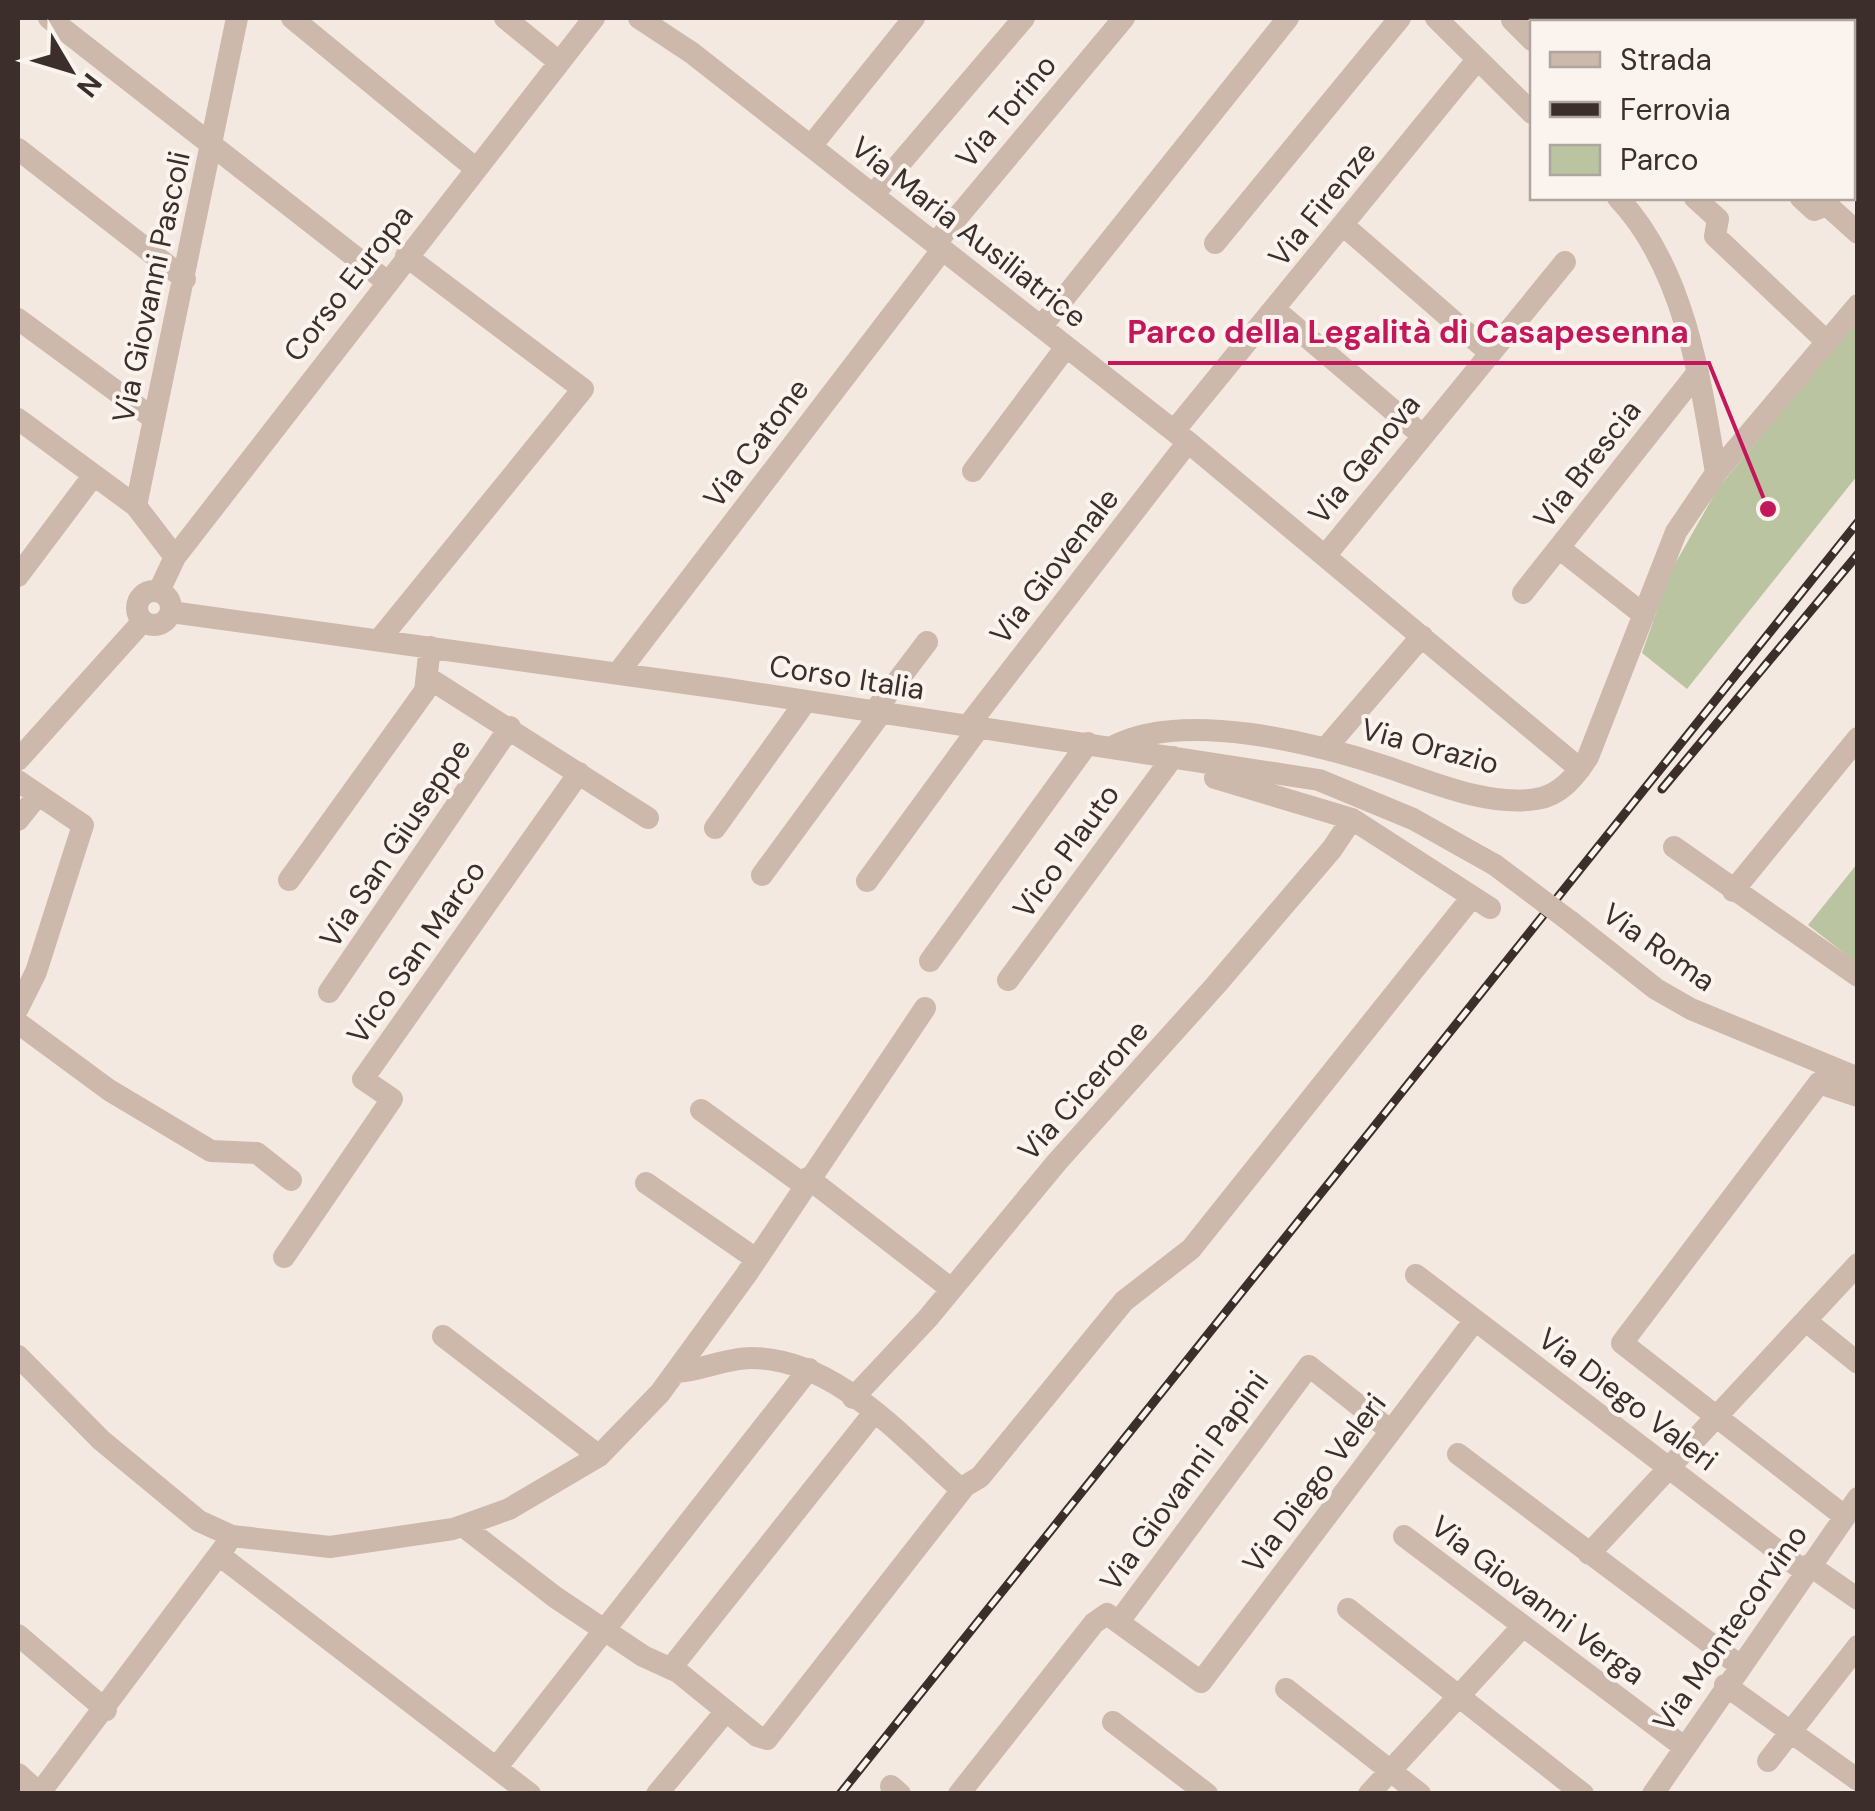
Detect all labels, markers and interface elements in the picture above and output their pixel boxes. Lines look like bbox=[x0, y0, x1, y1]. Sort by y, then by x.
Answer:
north arrow bbox=[20, 20, 120, 120]
legend bbox=[1530, 20, 1855, 200]
text: Strada bbox=[1620, 40, 1712, 79]
street label: Via Torino bbox=[947, 46, 1065, 176]
text: N bbox=[68, 66, 110, 105]
text: Ferrovia bbox=[1620, 90, 1730, 129]
street label: Via Maria Ausiliatrice bbox=[843, 128, 1095, 336]
street label: Via Firenze bbox=[1260, 133, 1384, 275]
text: Parco bbox=[1620, 140, 1699, 179]
street label: Via Giovanni Pascoli bbox=[103, 148, 199, 426]
street label: Corso Europa bbox=[275, 197, 421, 369]
callout: Parco della Legalità di Casapesenna bbox=[1108, 301, 1709, 363]
text: Parco della Legalità di Casapesenna bbox=[1127, 311, 1689, 353]
street label: Via Catone bbox=[695, 370, 817, 516]
street label: Via Genova bbox=[1299, 386, 1429, 532]
street label: Via Brescia bbox=[1525, 392, 1649, 536]
street label: Via Giovenale bbox=[981, 480, 1127, 652]
street label: Corso Italia bbox=[767, 645, 927, 709]
street label: Via Orazio bbox=[1357, 709, 1503, 783]
street label: Via San Giuseppe bbox=[311, 731, 479, 955]
street label: Vico Plauto bbox=[1004, 776, 1128, 926]
street label: Vico San Marco bbox=[338, 852, 494, 1052]
street label: Via Roma bbox=[1595, 894, 1723, 1000]
street label: Via Cicerone bbox=[1009, 1011, 1157, 1169]
street label: Via Diego Valeri bbox=[1530, 1319, 1726, 1479]
street label: Via Giovanni Papini bbox=[1091, 1363, 1277, 1599]
street label: Via Diego Veleri bbox=[1234, 1385, 1394, 1581]
street label: Via Giovanni Verga bbox=[1423, 1507, 1653, 1693]
street label: Via Montecorvino bbox=[1644, 1517, 1816, 1739]

